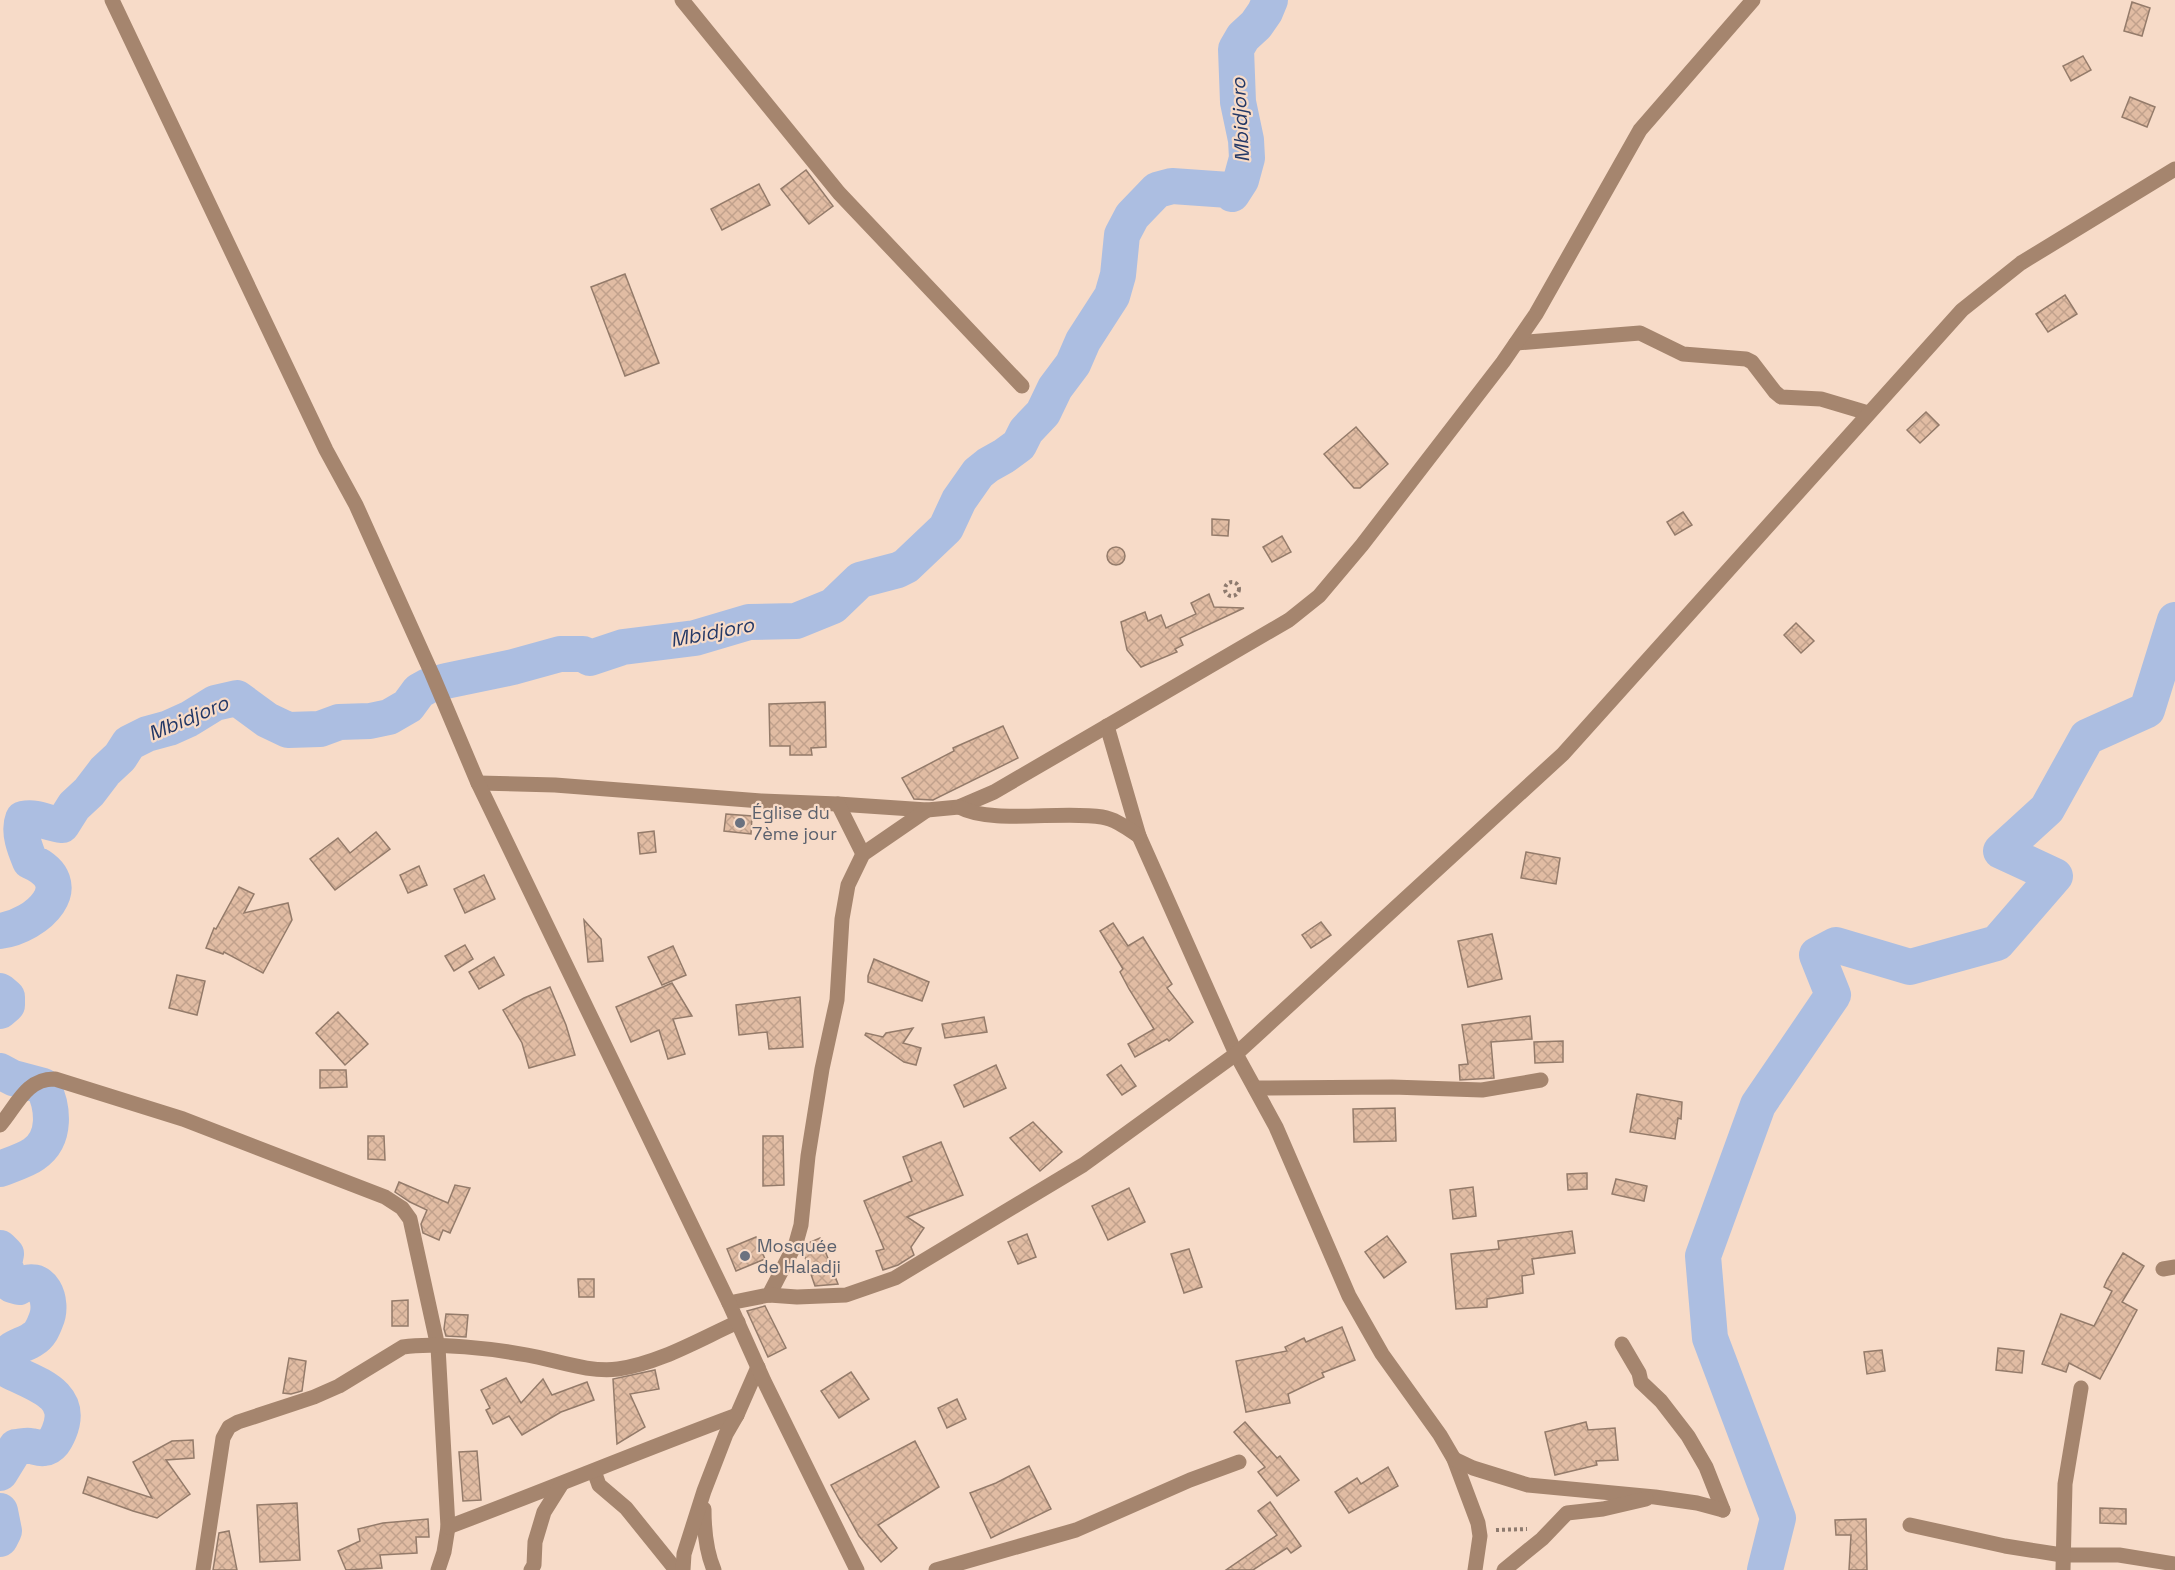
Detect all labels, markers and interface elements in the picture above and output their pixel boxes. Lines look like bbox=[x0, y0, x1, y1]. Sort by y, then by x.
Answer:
water label: Mbidjoro bbox=[1225, 76, 1255, 163]
water label: Mbidjoro bbox=[668, 611, 757, 653]
water label: Mbidjoro bbox=[144, 689, 233, 747]
place label: Église du 7ème jour bbox=[752, 801, 837, 845]
marker: Église du 7ème jour bbox=[733, 816, 747, 830]
place label: Mosquée de Haladji bbox=[757, 1234, 841, 1278]
marker: Mosquée de Haladji bbox=[738, 1249, 752, 1263]

